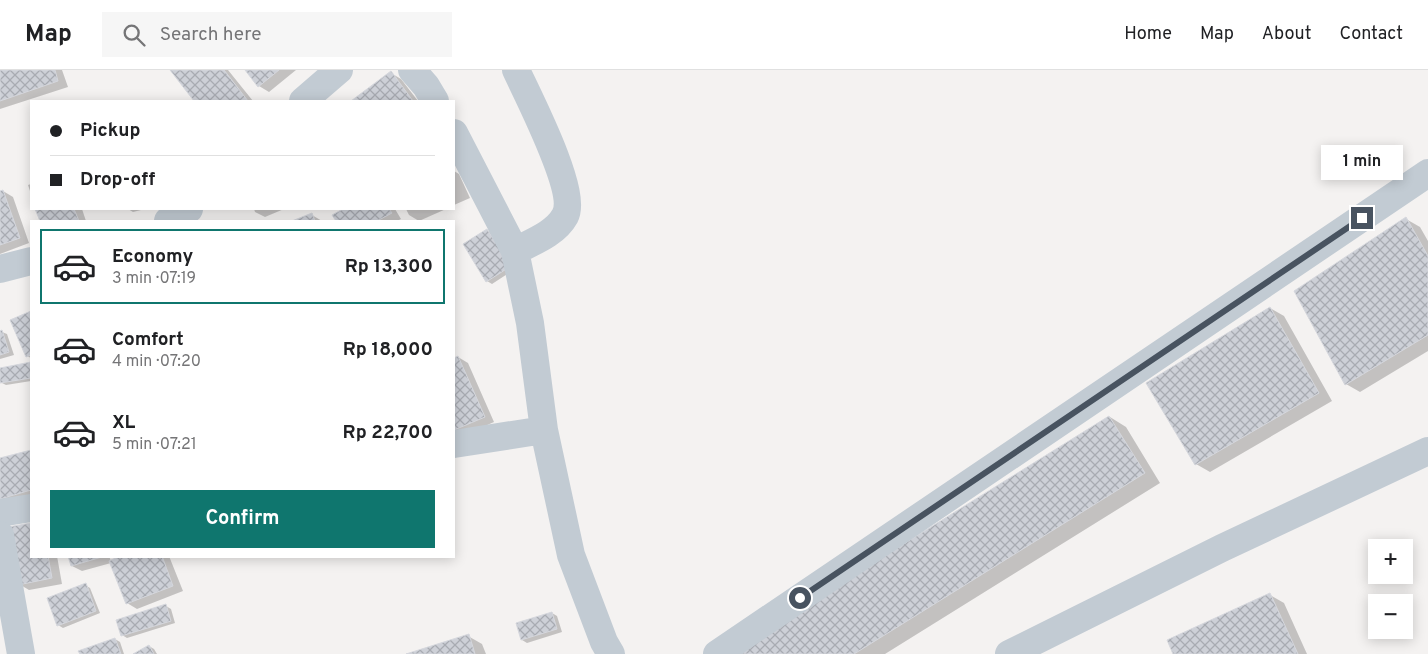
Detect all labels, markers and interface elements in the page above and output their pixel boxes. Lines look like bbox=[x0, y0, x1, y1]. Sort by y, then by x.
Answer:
search box bbox=[102, 12, 452, 57]
text: Map bbox=[25, 20, 72, 50]
icon: search bbox=[120, 21, 148, 49]
text: Search here bbox=[160, 23, 261, 47]
text: Home bbox=[1124, 23, 1172, 46]
text: Map bbox=[1200, 23, 1234, 46]
text: About bbox=[1262, 23, 1311, 46]
text: Contact bbox=[1339, 23, 1403, 46]
text: Pickup bbox=[80, 119, 140, 143]
callout: 1 min bbox=[1321, 146, 1403, 180]
text: 1 min bbox=[1343, 152, 1381, 172]
text: Drop-off bbox=[80, 168, 155, 192]
route end bbox=[1351, 207, 1373, 229]
icon: car bbox=[52, 244, 97, 289]
text: Economy bbox=[112, 245, 193, 269]
text: Rp 13,300 bbox=[345, 255, 433, 279]
text: 3 min · 07:19 bbox=[112, 269, 196, 289]
icon: car bbox=[52, 327, 97, 372]
text: Comfort bbox=[112, 328, 184, 352]
text: Rp 18,000 bbox=[343, 338, 433, 362]
text: 4 min · 07:20 bbox=[112, 352, 201, 372]
icon: car bbox=[52, 410, 97, 455]
text: XL bbox=[112, 411, 135, 435]
text: Rp 22,700 bbox=[343, 421, 433, 445]
text: 5 min · 07:21 bbox=[112, 435, 197, 455]
button: Confirm bbox=[50, 490, 435, 548]
map controls bbox=[1368, 539, 1413, 639]
button: + bbox=[1368, 539, 1413, 584]
route start bbox=[789, 587, 811, 609]
button: − bbox=[1368, 594, 1413, 639]

